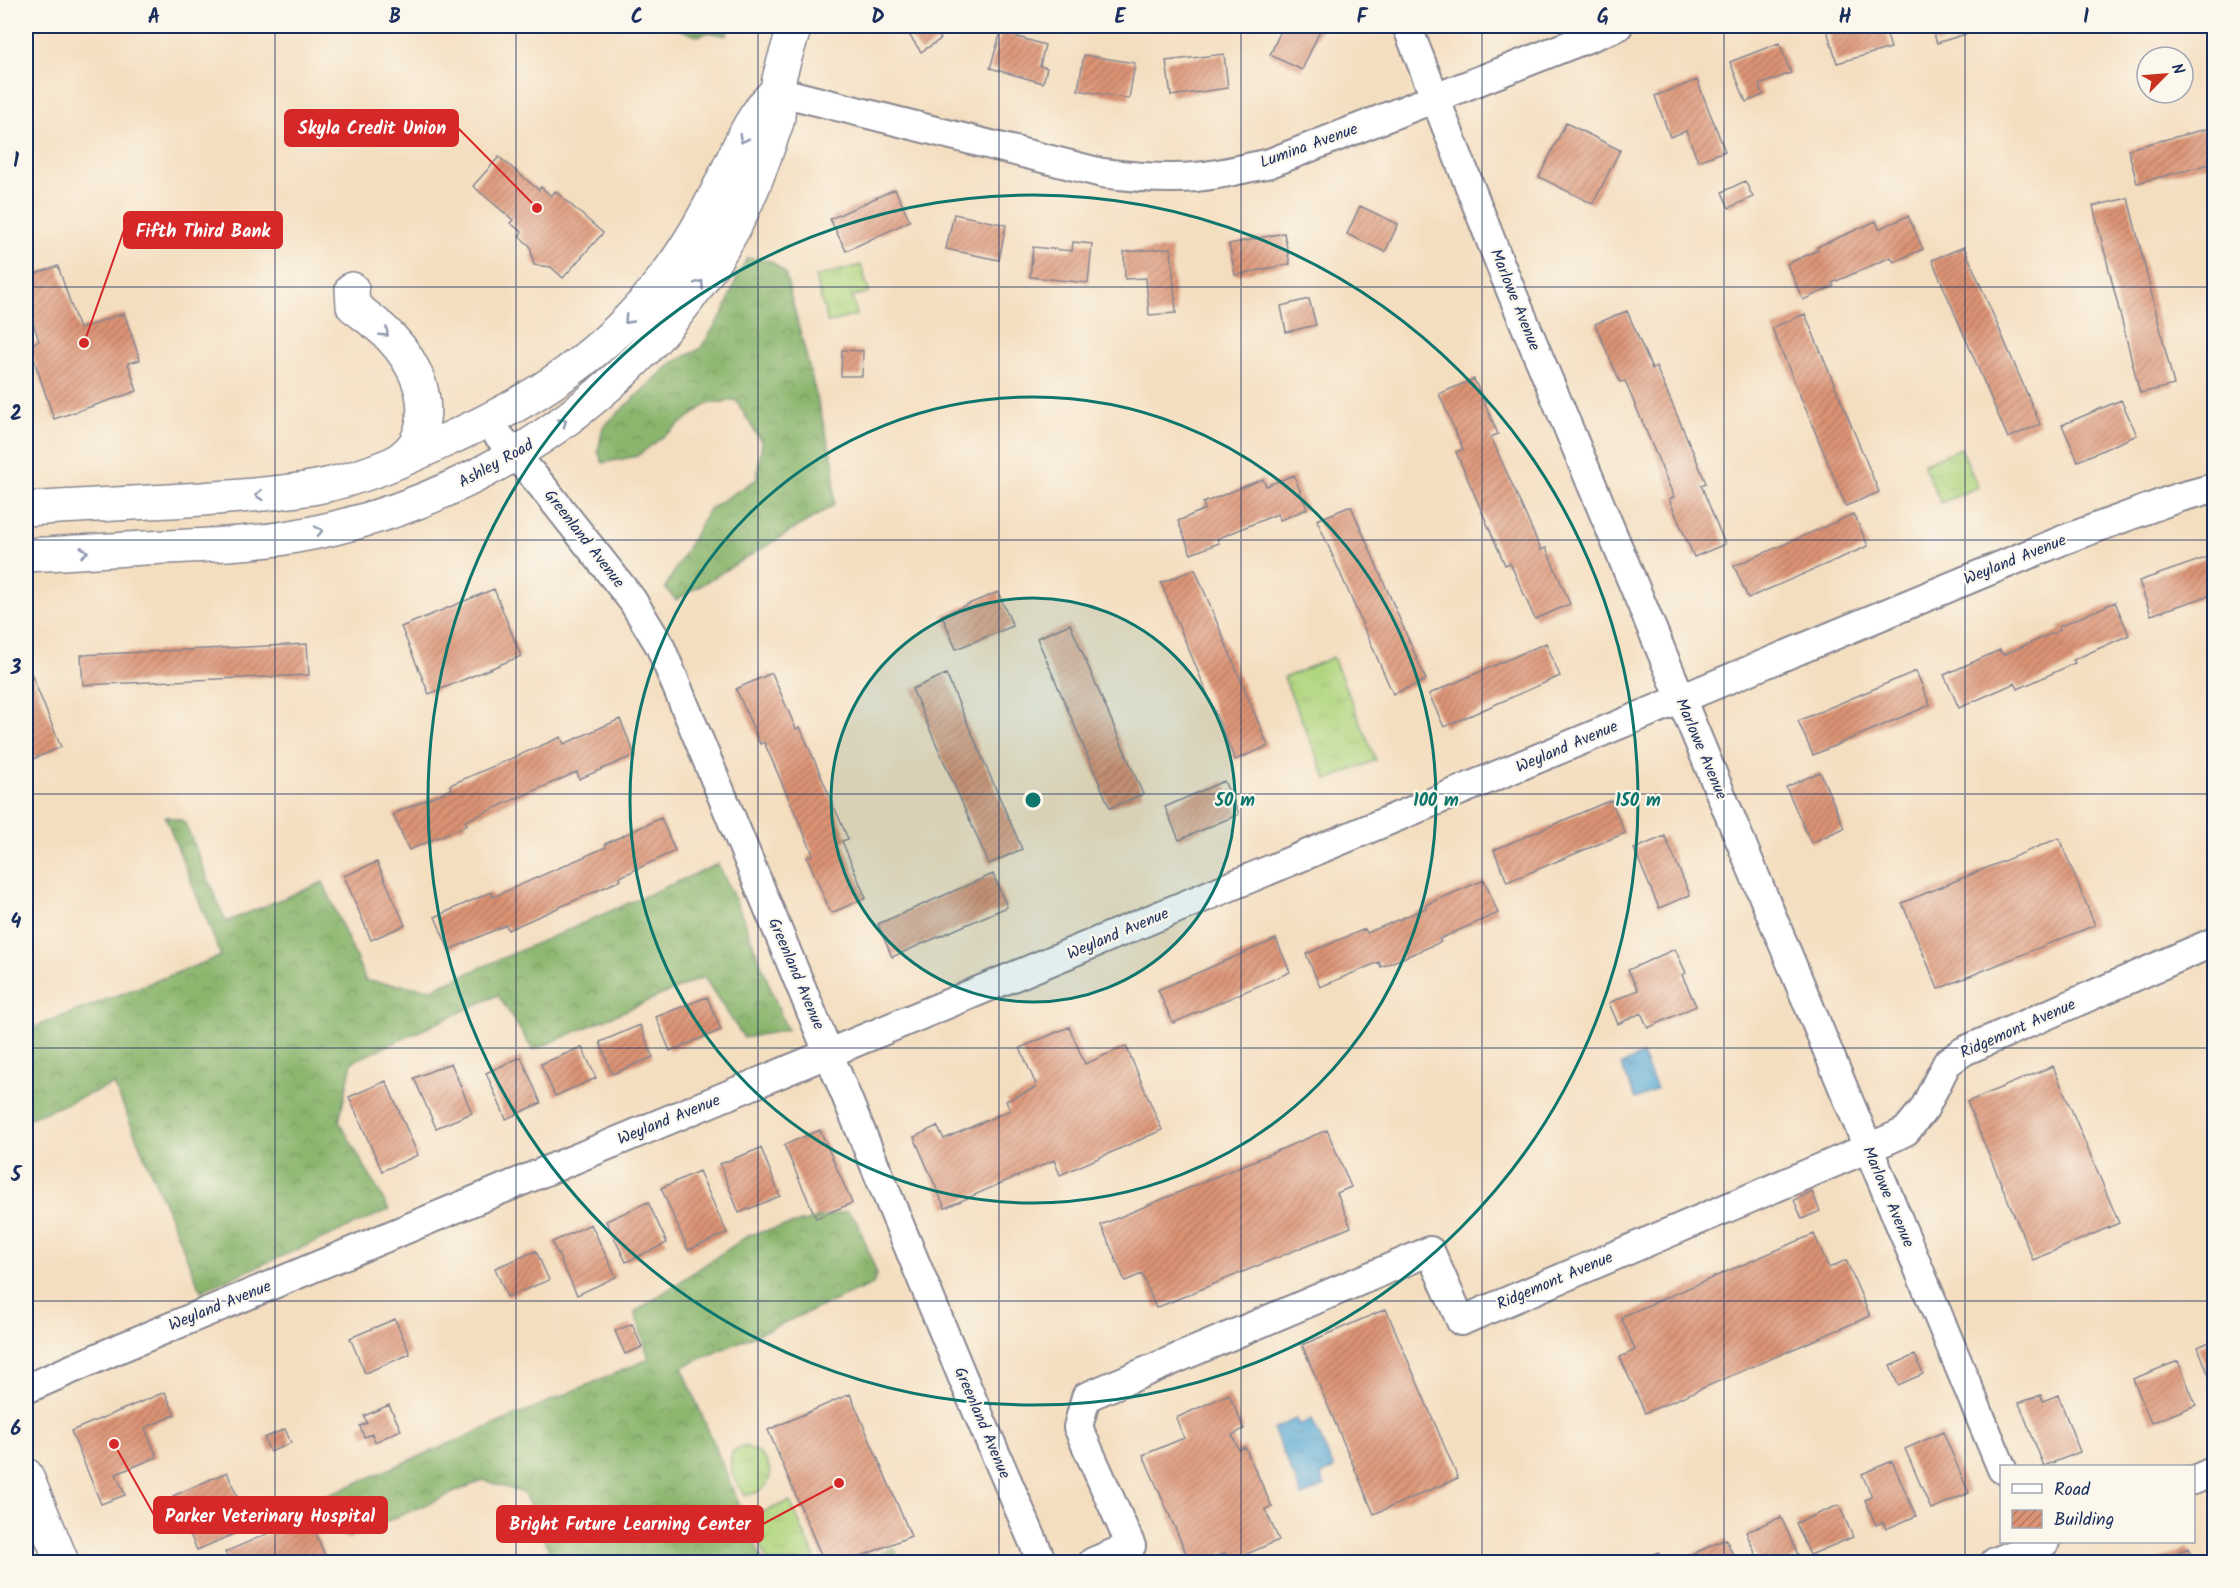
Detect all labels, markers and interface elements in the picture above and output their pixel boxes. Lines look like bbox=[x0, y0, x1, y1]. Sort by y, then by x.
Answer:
text: A bbox=[148, 2, 160, 34]
text: B bbox=[389, 2, 401, 34]
text: C bbox=[631, 2, 643, 34]
text: D bbox=[871, 2, 885, 34]
text: E bbox=[1114, 2, 1126, 34]
text: F bbox=[1357, 2, 1369, 34]
text: G bbox=[1597, 2, 1609, 34]
text: H bbox=[1838, 2, 1852, 34]
text: I bbox=[2083, 2, 2089, 34]
north arrow bbox=[2135, 45, 2195, 105]
text: N bbox=[2164, 59, 2191, 79]
callout: Skyla Credit Union bbox=[285, 110, 458, 146]
text: Skyla Credit Union bbox=[298, 115, 446, 144]
street label: Lumina Avenue bbox=[1257, 117, 1361, 175]
one-way arrow bbox=[739, 132, 751, 143]
text: 1 bbox=[13, 146, 19, 178]
callout: Fifth Third Bank bbox=[124, 212, 282, 248]
text: Fifth Third Bank bbox=[136, 218, 271, 247]
street label: Marlowe Avenue bbox=[1483, 245, 1547, 355]
one-way arrow bbox=[693, 279, 704, 290]
one-way arrow bbox=[625, 313, 636, 324]
one-way arrow bbox=[378, 326, 388, 337]
text: 2 bbox=[10, 399, 22, 431]
one-way arrow bbox=[557, 418, 568, 429]
street label: Ashley Road bbox=[454, 433, 539, 495]
street label: Greenland Avenue bbox=[537, 484, 631, 594]
one-way arrow bbox=[255, 488, 264, 501]
one-way arrow bbox=[314, 526, 324, 539]
street label: Weyland Avenue bbox=[1960, 528, 2070, 592]
one-way arrow bbox=[79, 546, 88, 559]
text: 3 bbox=[10, 653, 22, 685]
street label: Marlowe Avenue bbox=[1668, 694, 1734, 804]
street label: Weyland Avenue bbox=[1512, 714, 1622, 780]
text: 50 m bbox=[1214, 787, 1255, 816]
text: 100 m bbox=[1413, 787, 1459, 816]
text: 150 m bbox=[1615, 787, 1661, 816]
centre of rings bbox=[1023, 790, 1043, 810]
street label: Weyland Avenue bbox=[1063, 901, 1173, 967]
text: 4 bbox=[11, 907, 22, 939]
street label: Greenland Avenue bbox=[761, 914, 831, 1034]
street label: Ridgemont Avenue bbox=[1956, 992, 2080, 1066]
street label: Weyland Avenue bbox=[614, 1088, 724, 1152]
street label: Marlowe Avenue bbox=[1855, 1142, 1921, 1252]
text: 5 bbox=[10, 1160, 23, 1192]
street label: Ridgemont Avenue bbox=[1493, 1245, 1617, 1317]
street label: Weyland Avenue bbox=[165, 1274, 275, 1338]
street label: Greenland Avenue bbox=[947, 1363, 1017, 1483]
text: 6 bbox=[11, 1414, 22, 1446]
legend bbox=[2000, 1465, 2195, 1543]
text: Road bbox=[2054, 1476, 2091, 1505]
callout: Parker Veterinary Hospital bbox=[154, 1497, 387, 1533]
text: Parker Veterinary Hospital bbox=[165, 1503, 375, 1532]
callout: Bright Future Learning Center bbox=[497, 1506, 763, 1542]
text: Building bbox=[2054, 1506, 2114, 1535]
text: Bright Future Learning Center bbox=[509, 1511, 752, 1540]

